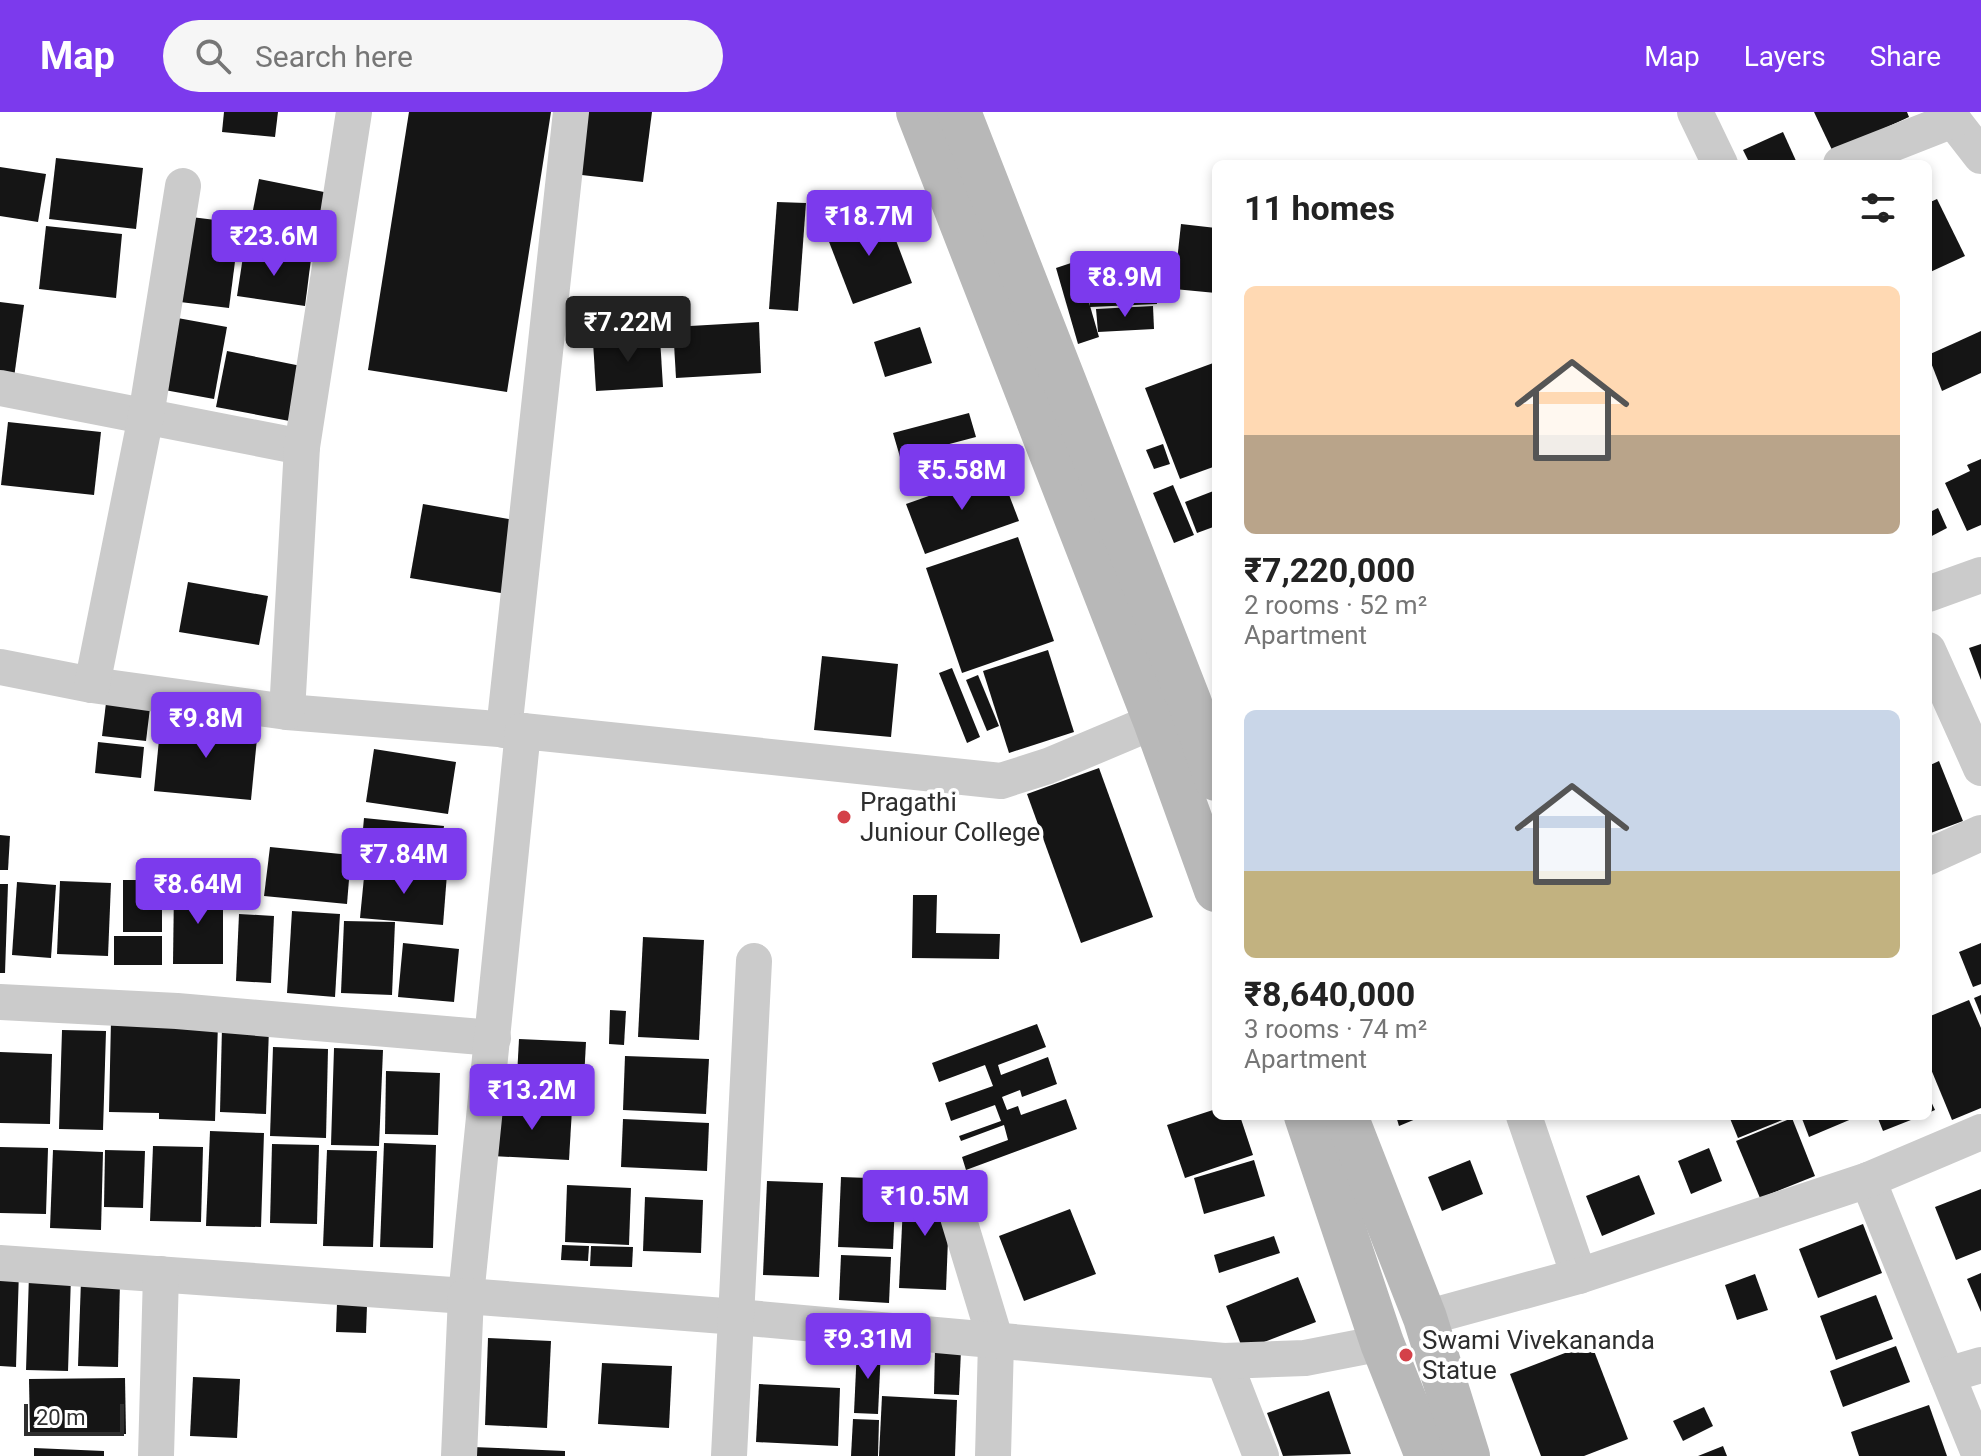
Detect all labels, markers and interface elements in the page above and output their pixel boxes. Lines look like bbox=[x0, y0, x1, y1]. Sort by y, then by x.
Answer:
search box bbox=[163, 20, 723, 92]
text: Map bbox=[40, 34, 115, 78]
icon: search bbox=[191, 34, 235, 78]
text: Search here bbox=[255, 39, 413, 74]
text: Map bbox=[1644, 40, 1700, 73]
text: Layers bbox=[1744, 40, 1826, 73]
text: Share bbox=[1870, 40, 1941, 73]
icon: filters bbox=[1856, 186, 1900, 230]
text: 11 homes bbox=[1244, 188, 1395, 228]
pin: ₹18.7M bbox=[804, 190, 934, 258]
text: ₹18.7M bbox=[825, 201, 913, 231]
pin: ₹23.6M bbox=[209, 210, 339, 278]
text: ₹23.6M bbox=[230, 221, 318, 251]
pin: ₹8.9M bbox=[1069, 251, 1181, 319]
text: ₹8.9M bbox=[1088, 262, 1162, 292]
pin: ₹7.22M bbox=[563, 296, 693, 364]
text: ₹7.22M bbox=[584, 307, 672, 337]
icon: home bbox=[1500, 338, 1644, 482]
pin: ₹5.58M bbox=[897, 444, 1027, 512]
text: ₹5.58M bbox=[918, 455, 1006, 485]
text: ₹7,220,000 bbox=[1244, 550, 1415, 590]
text: 2 rooms · 52 m² bbox=[1244, 590, 1427, 620]
text: Apartment bbox=[1244, 620, 1367, 650]
pin: ₹9.8M bbox=[150, 692, 262, 760]
text: ₹9.8M bbox=[169, 703, 243, 733]
icon: home bbox=[1500, 762, 1644, 906]
place label: Pragathi Juniour College bbox=[860, 787, 1040, 847]
marker: Pragathi Juniour College bbox=[835, 808, 853, 826]
pin: ₹7.84M bbox=[339, 828, 469, 896]
text: ₹7.84M bbox=[360, 839, 448, 869]
pin: ₹8.64M bbox=[133, 858, 263, 926]
text: ₹8.64M bbox=[154, 869, 242, 899]
text: ₹8,640,000 bbox=[1244, 974, 1415, 1014]
text: 3 rooms · 74 m² bbox=[1244, 1014, 1427, 1044]
text: Apartment bbox=[1244, 1044, 1367, 1074]
pin: ₹13.2M bbox=[467, 1064, 597, 1132]
text: ₹13.2M bbox=[488, 1075, 576, 1105]
pin: ₹10.5M bbox=[860, 1170, 990, 1238]
text: ₹10.5M bbox=[881, 1181, 969, 1211]
pin: ₹9.31M bbox=[803, 1313, 933, 1381]
text: ₹9.31M bbox=[824, 1324, 912, 1354]
place label: Swami Vivekananda Statue bbox=[1422, 1325, 1655, 1385]
marker: Swami Vivekananda Statue bbox=[1397, 1346, 1415, 1364]
scale bar bbox=[24, 1400, 124, 1436]
text: 20 m bbox=[36, 1405, 85, 1430]

